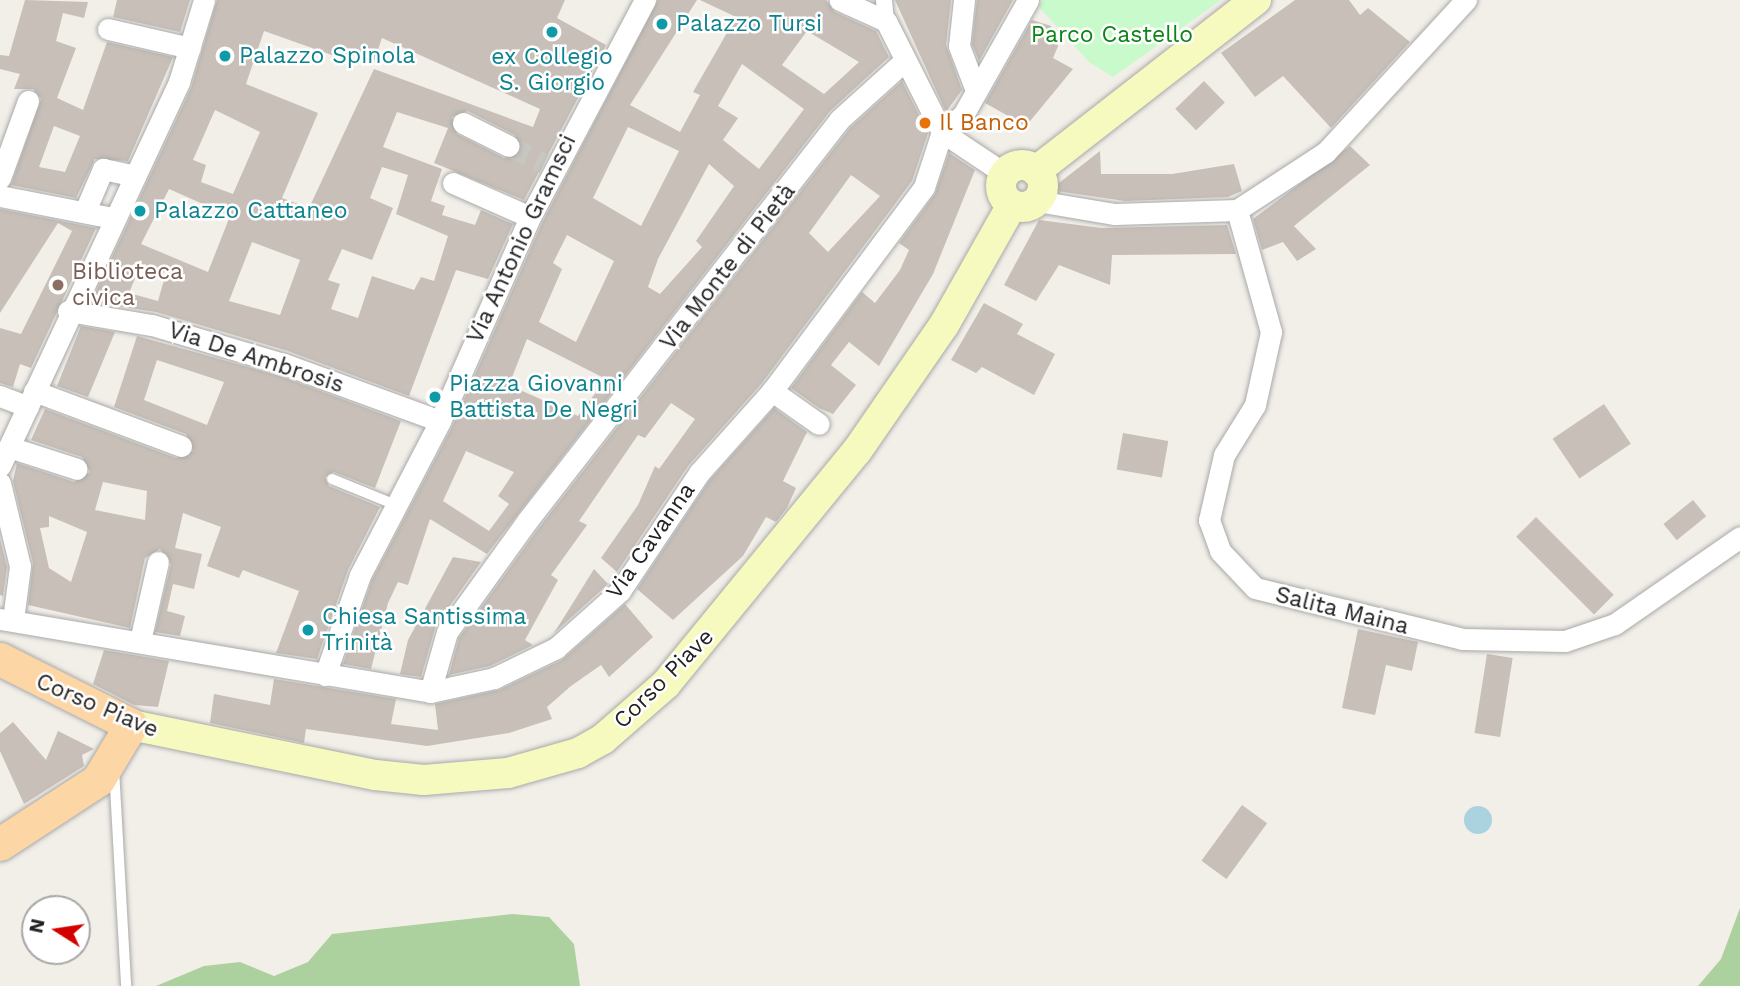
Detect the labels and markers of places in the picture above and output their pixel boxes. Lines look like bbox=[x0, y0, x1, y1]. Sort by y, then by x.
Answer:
place label: Palazzo Tursi bbox=[676, 10, 823, 38]
marker: Palazzo Tursi bbox=[654, 16, 670, 32]
marker: ex Collegio S. Giorgio bbox=[544, 24, 560, 40]
place label: Palazzo Spinola bbox=[239, 42, 415, 70]
place label: ex Collegio S. Giorgio bbox=[491, 43, 613, 97]
marker: Palazzo Spinola bbox=[217, 48, 233, 64]
place label: Il Banco bbox=[939, 109, 1030, 137]
marker: Il Banco bbox=[917, 115, 933, 131]
place label: Palazzo Cattaneo bbox=[154, 197, 348, 225]
marker: Palazzo Cattaneo bbox=[132, 203, 148, 219]
place label: Biblioteca civica bbox=[72, 258, 183, 312]
marker: Biblioteca civica bbox=[50, 277, 66, 293]
place label: Piazza Giovanni Battista De Negri bbox=[449, 370, 639, 424]
marker: Piazza Giovanni Battista De Negri bbox=[427, 389, 443, 405]
place label: Chiesa Santissima Trinità bbox=[322, 603, 527, 657]
marker: Chiesa Santissima Trinità bbox=[300, 622, 316, 638]

